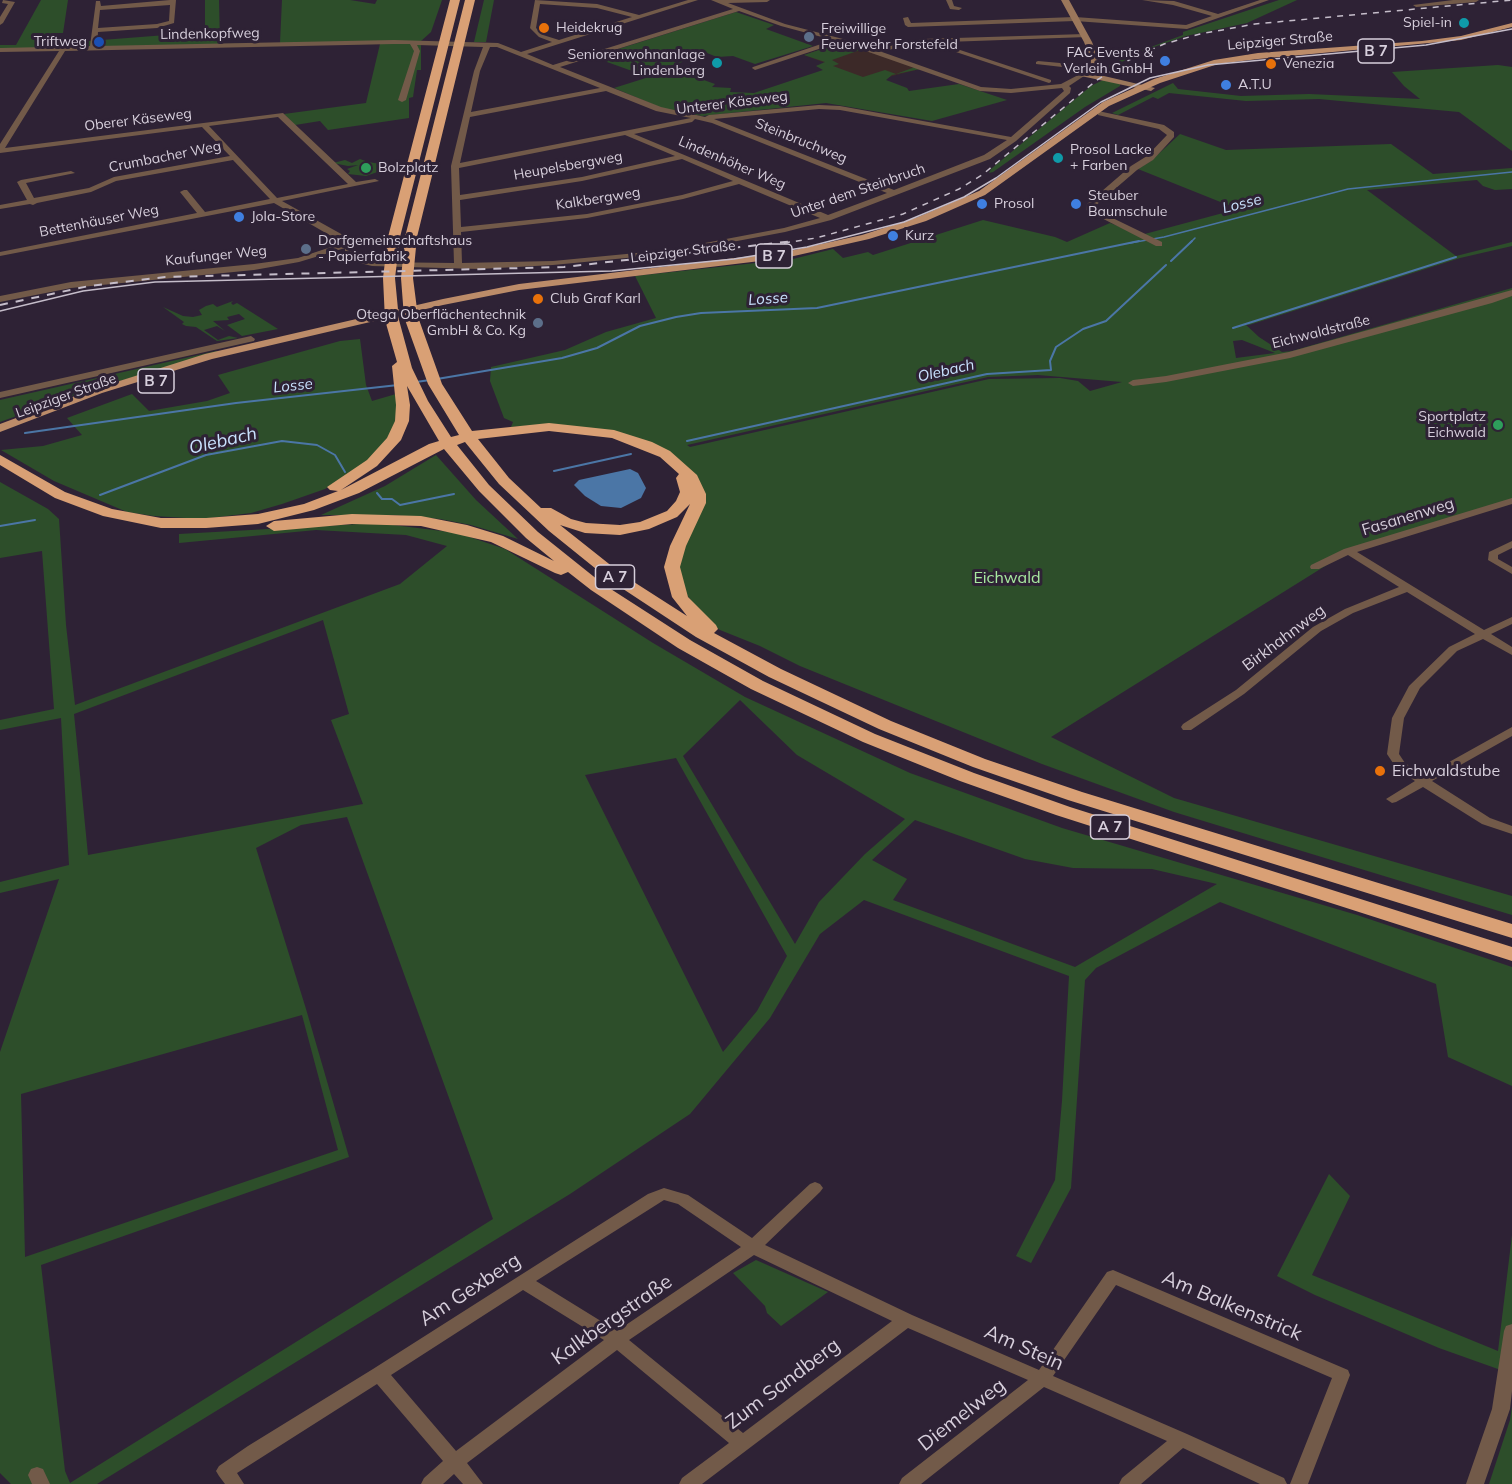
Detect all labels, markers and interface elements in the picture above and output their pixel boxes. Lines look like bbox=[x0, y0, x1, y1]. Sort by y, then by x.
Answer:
place label: Spiel-in bbox=[1403, 15, 1452, 31]
marker: Spiel-in bbox=[1457, 16, 1471, 30]
place label: Heidekrug bbox=[556, 20, 622, 36]
marker: Heidekrug bbox=[537, 21, 551, 35]
place label: Freiwillige Feuerwehr Forstefeld bbox=[821, 21, 958, 54]
street label: Lindenkopfweg bbox=[160, 25, 260, 43]
street label: Leipziger Straße bbox=[1227, 28, 1333, 54]
marker: Freiwillige Feuerwehr Forstefeld bbox=[802, 30, 816, 44]
place label: Triftweg bbox=[34, 34, 87, 50]
marker: Triftweg bbox=[92, 35, 106, 49]
road number: B 7 bbox=[1358, 39, 1394, 63]
place label: FAC Events & Verleih GmbH bbox=[1064, 45, 1153, 78]
place label: Seniorenwohnanlage Lindenberg bbox=[568, 47, 705, 80]
marker: FAC Events & Verleih GmbH bbox=[1158, 54, 1172, 68]
marker: Seniorenwohnanlage Lindenberg bbox=[710, 56, 724, 70]
place label: Venezia bbox=[1283, 56, 1334, 72]
marker: Venezia bbox=[1264, 57, 1278, 71]
place label: A.T.U bbox=[1238, 77, 1272, 93]
marker: A.T.U bbox=[1219, 78, 1233, 92]
street label: Unterer Käseweg bbox=[675, 88, 789, 118]
street label: Oberer Käseweg bbox=[83, 105, 193, 135]
street label: Steinbruchweg bbox=[753, 115, 849, 167]
street label: Lindenhöher Weg bbox=[676, 133, 788, 193]
street label: Crumbacher Weg bbox=[107, 138, 223, 176]
place label: Prosol Lacke + Farben bbox=[1070, 142, 1151, 174]
street label: Heupelsbergweg bbox=[512, 148, 624, 184]
marker: Prosol Lacke + Farben bbox=[1051, 151, 1065, 165]
place label: Bolzplatz bbox=[378, 160, 438, 176]
street label: Unter dem Steinbruch bbox=[789, 160, 927, 222]
marker: Bolzplatz bbox=[359, 161, 373, 175]
street label: Kalkbergweg bbox=[555, 184, 641, 214]
place label: Steuber Baumschule bbox=[1088, 188, 1167, 220]
water label: Losse bbox=[1221, 190, 1263, 218]
place label: Prosol bbox=[994, 196, 1034, 212]
marker: Prosol bbox=[975, 197, 989, 211]
marker: Steuber Baumschule bbox=[1069, 197, 1083, 211]
street label: Bettenhäuser Weg bbox=[38, 201, 160, 241]
place label: Jola-Store bbox=[251, 209, 315, 225]
marker: Jola-Store bbox=[232, 210, 246, 224]
place label: Kurz bbox=[905, 228, 934, 244]
marker: Kurz bbox=[886, 229, 900, 243]
place label: Dorfgemeinschaftshaus - Papierfabrik bbox=[318, 233, 472, 266]
street label: Leipziger Straße bbox=[630, 237, 736, 267]
street label: Kaufunger Weg bbox=[164, 242, 268, 270]
marker: Dorfgemeinschaftshaus - Papierfabrik bbox=[299, 242, 313, 256]
road number: B 7 bbox=[756, 244, 792, 268]
water label: Losse bbox=[748, 289, 788, 309]
place label: Club Graf Karl bbox=[550, 291, 641, 307]
marker: Club Graf Karl bbox=[531, 292, 545, 306]
place label: Otega Oberflächentechnik GmbH & Co. Kg bbox=[356, 307, 526, 340]
street label: Eichwaldstraße bbox=[1270, 312, 1372, 352]
marker: Otega Oberflächentechnik GmbH & Co. Kg bbox=[531, 316, 545, 330]
water label: Olebach bbox=[916, 356, 976, 386]
road number: B 7 bbox=[138, 369, 174, 393]
street label: Leipziger Straße bbox=[13, 370, 119, 422]
water label: Losse bbox=[272, 375, 314, 397]
place label: Sportplatz Eichwald bbox=[1418, 409, 1486, 442]
marker: Sportplatz Eichwald bbox=[1491, 418, 1505, 432]
water label: Olebach bbox=[187, 423, 259, 459]
street label: Fasanenweg bbox=[1360, 494, 1456, 540]
road number: A 7 bbox=[596, 565, 634, 589]
park label: Eichwald bbox=[973, 568, 1041, 588]
street label: Birkhahnweg bbox=[1239, 601, 1329, 675]
place label: Eichwaldstube bbox=[1392, 761, 1500, 781]
marker: Eichwaldstube bbox=[1373, 764, 1387, 778]
road number: A 7 bbox=[1090, 815, 1130, 839]
street label: Am Gexberg bbox=[415, 1248, 525, 1332]
street label: Am Balkenstrick bbox=[1158, 1266, 1306, 1346]
street label: Kalkbergstraße bbox=[547, 1270, 677, 1370]
street label: Am Stein bbox=[981, 1320, 1067, 1376]
street label: Zum Sandberg bbox=[721, 1333, 845, 1435]
street label: Diemelweg bbox=[914, 1374, 1010, 1456]

